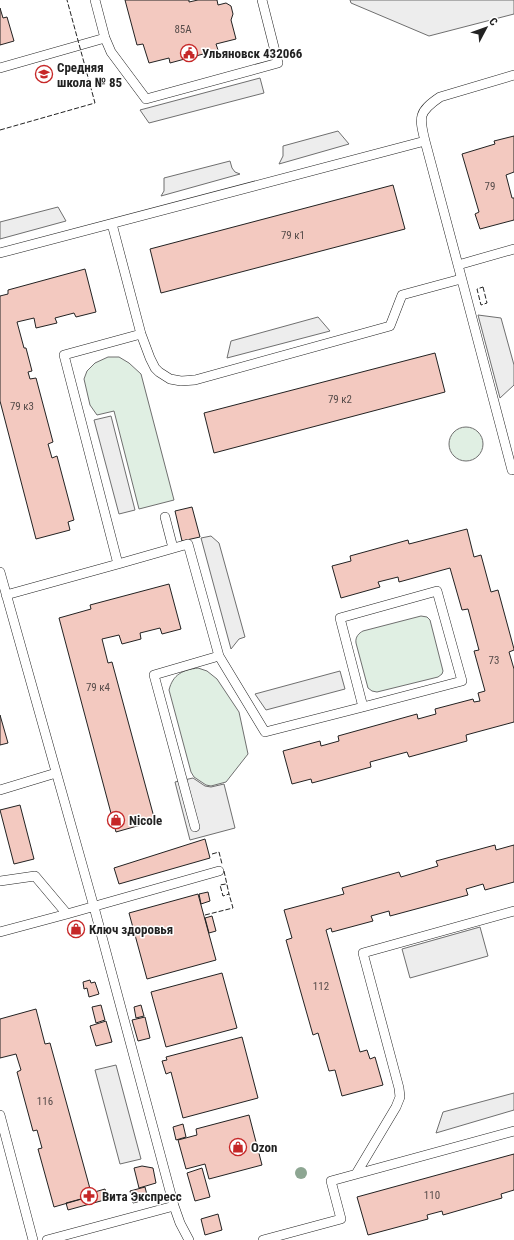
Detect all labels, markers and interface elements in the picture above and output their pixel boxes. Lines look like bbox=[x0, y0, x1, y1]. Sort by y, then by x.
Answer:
north arrow bbox=[466, 8, 506, 48]
text: С bbox=[486, 15, 500, 28]
house number: 85А bbox=[174, 23, 192, 36]
public building icon: Ульяновск 432066 bbox=[179, 43, 199, 63]
place label: Ульяновск 432066 bbox=[202, 46, 303, 61]
place label: Средняя школа № 85 bbox=[57, 60, 122, 90]
school or university icon: Средняя школа № 85 bbox=[34, 64, 54, 84]
house number: 79 bbox=[485, 180, 495, 193]
house number: 79 к1 bbox=[281, 229, 305, 242]
house number: 79 к2 bbox=[328, 393, 352, 406]
house number: 79 к3 bbox=[10, 400, 34, 413]
house number: 73 bbox=[489, 654, 499, 667]
house number: 79 к4 bbox=[86, 681, 111, 694]
shop icon: Nicole bbox=[106, 810, 126, 830]
place label: Nicole bbox=[129, 813, 162, 828]
shop icon: Ключ здоровья bbox=[66, 919, 86, 939]
place label: Ключ здоровья bbox=[89, 922, 173, 937]
house number: 112 bbox=[313, 980, 329, 993]
house number: 116 bbox=[37, 1095, 53, 1108]
shop icon: Ozon bbox=[228, 1137, 248, 1157]
place label: Ozon bbox=[251, 1140, 278, 1155]
pharmacy icon: Вита Экспресс bbox=[79, 1186, 99, 1206]
place label: Вита Экспресс bbox=[102, 1189, 182, 1204]
house number: 110 bbox=[424, 1189, 440, 1202]

